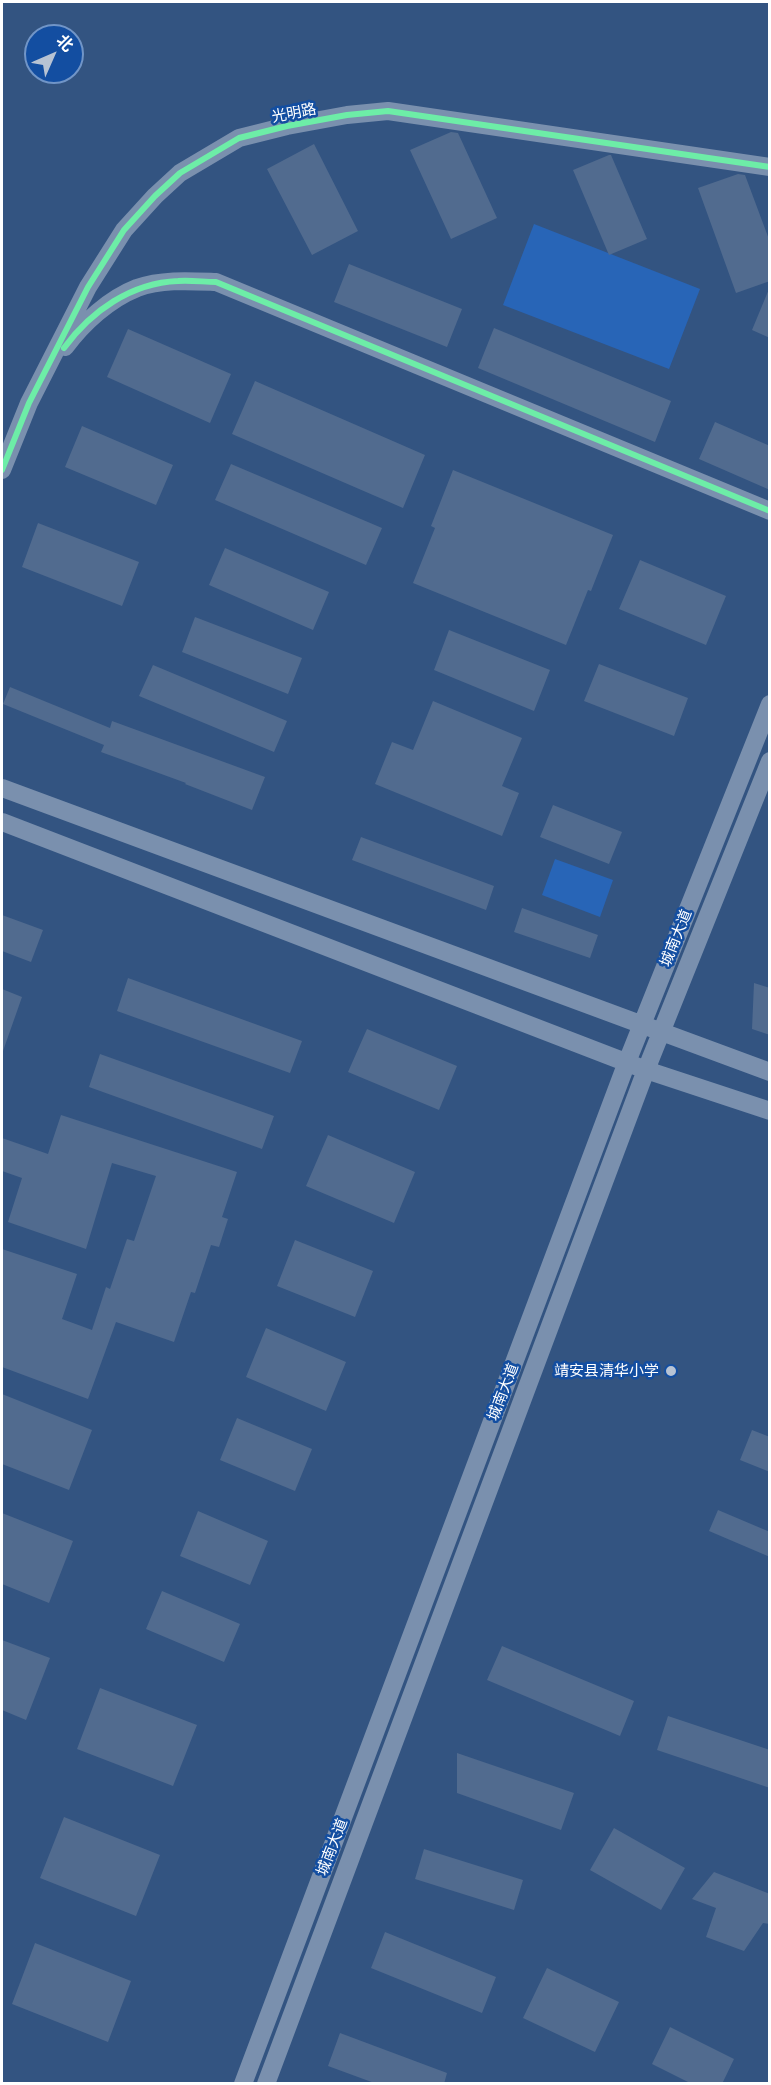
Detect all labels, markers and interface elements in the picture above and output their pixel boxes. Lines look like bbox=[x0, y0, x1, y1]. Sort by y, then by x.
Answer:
north arrow bbox=[24, 24, 84, 84]
text: 北 bbox=[53, 30, 78, 55]
street label: 光明路 bbox=[270, 100, 318, 126]
street label: 城南大道 bbox=[656, 907, 696, 969]
street label: 城南大道 bbox=[484, 1361, 522, 1423]
place label: 靖安县清华小学 bbox=[554, 1362, 659, 1380]
marker: 靖安县清华小学 bbox=[664, 1364, 678, 1378]
street label: 城南大道 bbox=[313, 1816, 351, 1878]

